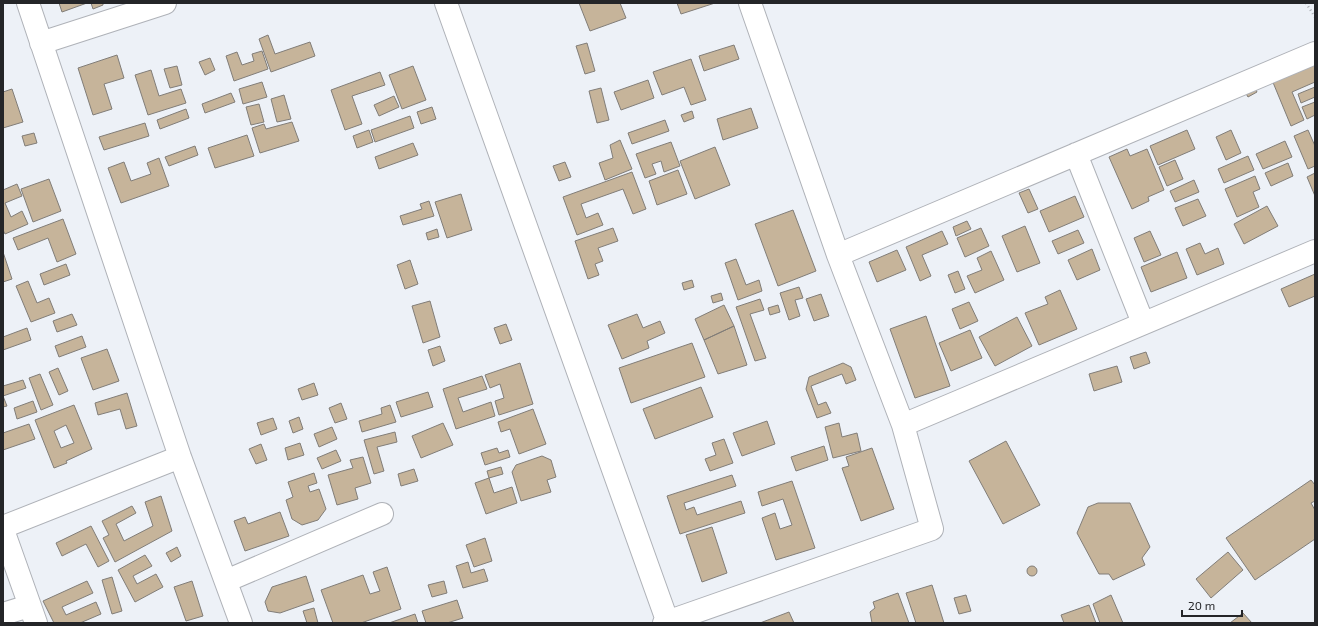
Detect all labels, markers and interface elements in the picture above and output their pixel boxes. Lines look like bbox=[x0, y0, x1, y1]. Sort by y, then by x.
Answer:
scale bar bbox=[1182, 592, 1242, 618]
text: 20 m bbox=[1188, 598, 1215, 612]

